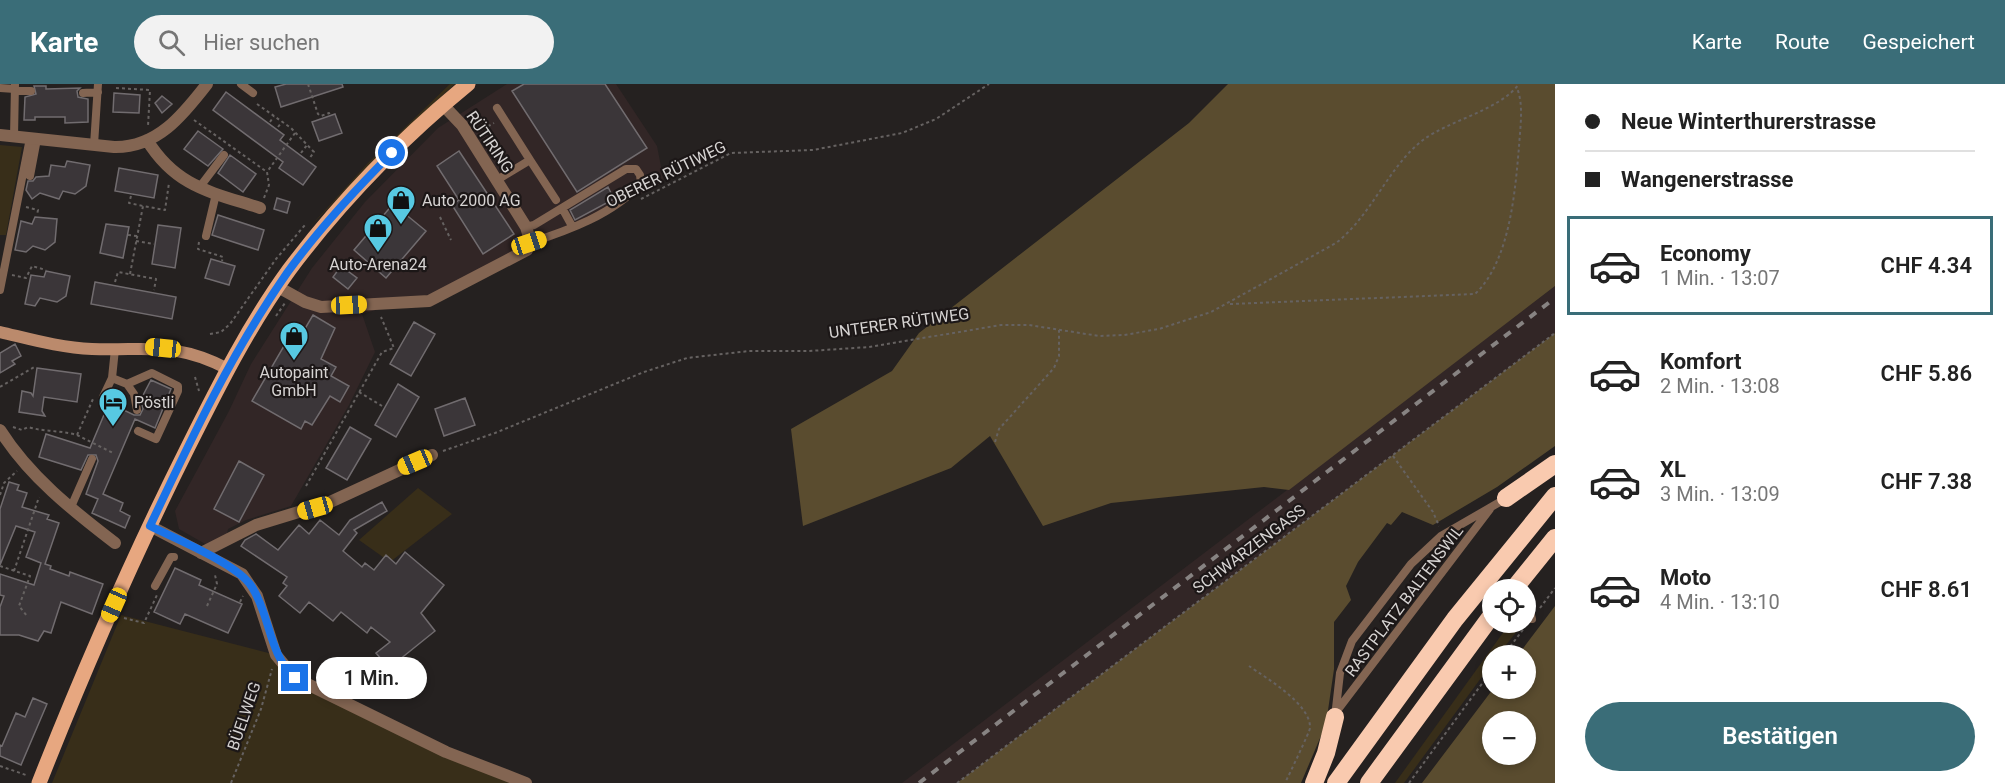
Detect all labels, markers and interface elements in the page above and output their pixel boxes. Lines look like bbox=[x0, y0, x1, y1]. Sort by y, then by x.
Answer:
search box bbox=[134, 15, 554, 69]
text: Karte bbox=[30, 26, 98, 59]
icon: search bbox=[155, 26, 188, 59]
text: Hier suchen bbox=[203, 30, 320, 55]
text: Karte bbox=[1692, 30, 1742, 54]
text: Route bbox=[1775, 30, 1829, 54]
text: Gespeichert bbox=[1862, 30, 1975, 54]
street label: RÜTIRING bbox=[462, 107, 518, 177]
text: Neue Winterthurerstrasse bbox=[1621, 109, 1876, 134]
street label: OBERER RÜTIWEG bbox=[603, 137, 729, 211]
route start bbox=[378, 139, 405, 166]
text: Wangenerstrasse bbox=[1621, 167, 1793, 192]
shop icon: Auto 2000 AG bbox=[385, 184, 417, 226]
place label: Auto 2000 AG bbox=[422, 191, 521, 210]
shop icon: Auto-Arena24 bbox=[362, 212, 394, 254]
car bbox=[509, 229, 549, 257]
icon: car bbox=[1588, 239, 1642, 293]
text: Economy bbox=[1660, 241, 1751, 266]
text: CHF 4.34 bbox=[1881, 253, 1972, 278]
place label: Auto-Arena24 bbox=[329, 255, 427, 274]
text: 1 Min. · 13:07 bbox=[1660, 266, 1780, 290]
car bbox=[331, 295, 367, 315]
street label: UNTERER RÜTIWEG bbox=[828, 304, 970, 342]
shop icon: Autopaint GmbH bbox=[278, 320, 310, 362]
car bbox=[144, 337, 182, 359]
icon: car bbox=[1588, 347, 1642, 401]
text: Komfort bbox=[1660, 349, 1742, 374]
text: CHF 5.86 bbox=[1881, 361, 1972, 386]
place label: Autopaint GmbH bbox=[259, 363, 329, 400]
text: 2 Min. · 13:08 bbox=[1660, 374, 1780, 398]
hotel icon: Pöstli bbox=[97, 386, 129, 428]
place label: Pöstli bbox=[134, 393, 174, 412]
car bbox=[395, 447, 435, 477]
icon: car bbox=[1588, 455, 1642, 509]
text: XL bbox=[1660, 457, 1686, 482]
text: CHF 7.38 bbox=[1881, 469, 1972, 494]
text: 3 Min. · 13:09 bbox=[1660, 482, 1780, 506]
car bbox=[295, 494, 335, 522]
street label: SCHWARZENGASS bbox=[1189, 501, 1309, 597]
street label: RASTPLATZ BALTENSWIL bbox=[1341, 521, 1467, 680]
icon: car bbox=[1588, 563, 1642, 617]
text: Moto bbox=[1660, 565, 1711, 590]
text: CHF 8.61 bbox=[1881, 577, 1972, 602]
map controls bbox=[1482, 579, 1536, 765]
button: locate bbox=[1482, 579, 1536, 633]
car bbox=[98, 585, 130, 625]
text: 4 Min. · 13:10 bbox=[1660, 590, 1780, 614]
button: + bbox=[1482, 645, 1536, 699]
callout: 1 Min. bbox=[316, 657, 427, 699]
route end bbox=[281, 664, 308, 691]
text: 1 Min. bbox=[344, 666, 399, 690]
street label: BÜELWEG bbox=[223, 679, 265, 753]
button: Bestätigen bbox=[1585, 702, 1975, 771]
button: − bbox=[1482, 711, 1536, 765]

